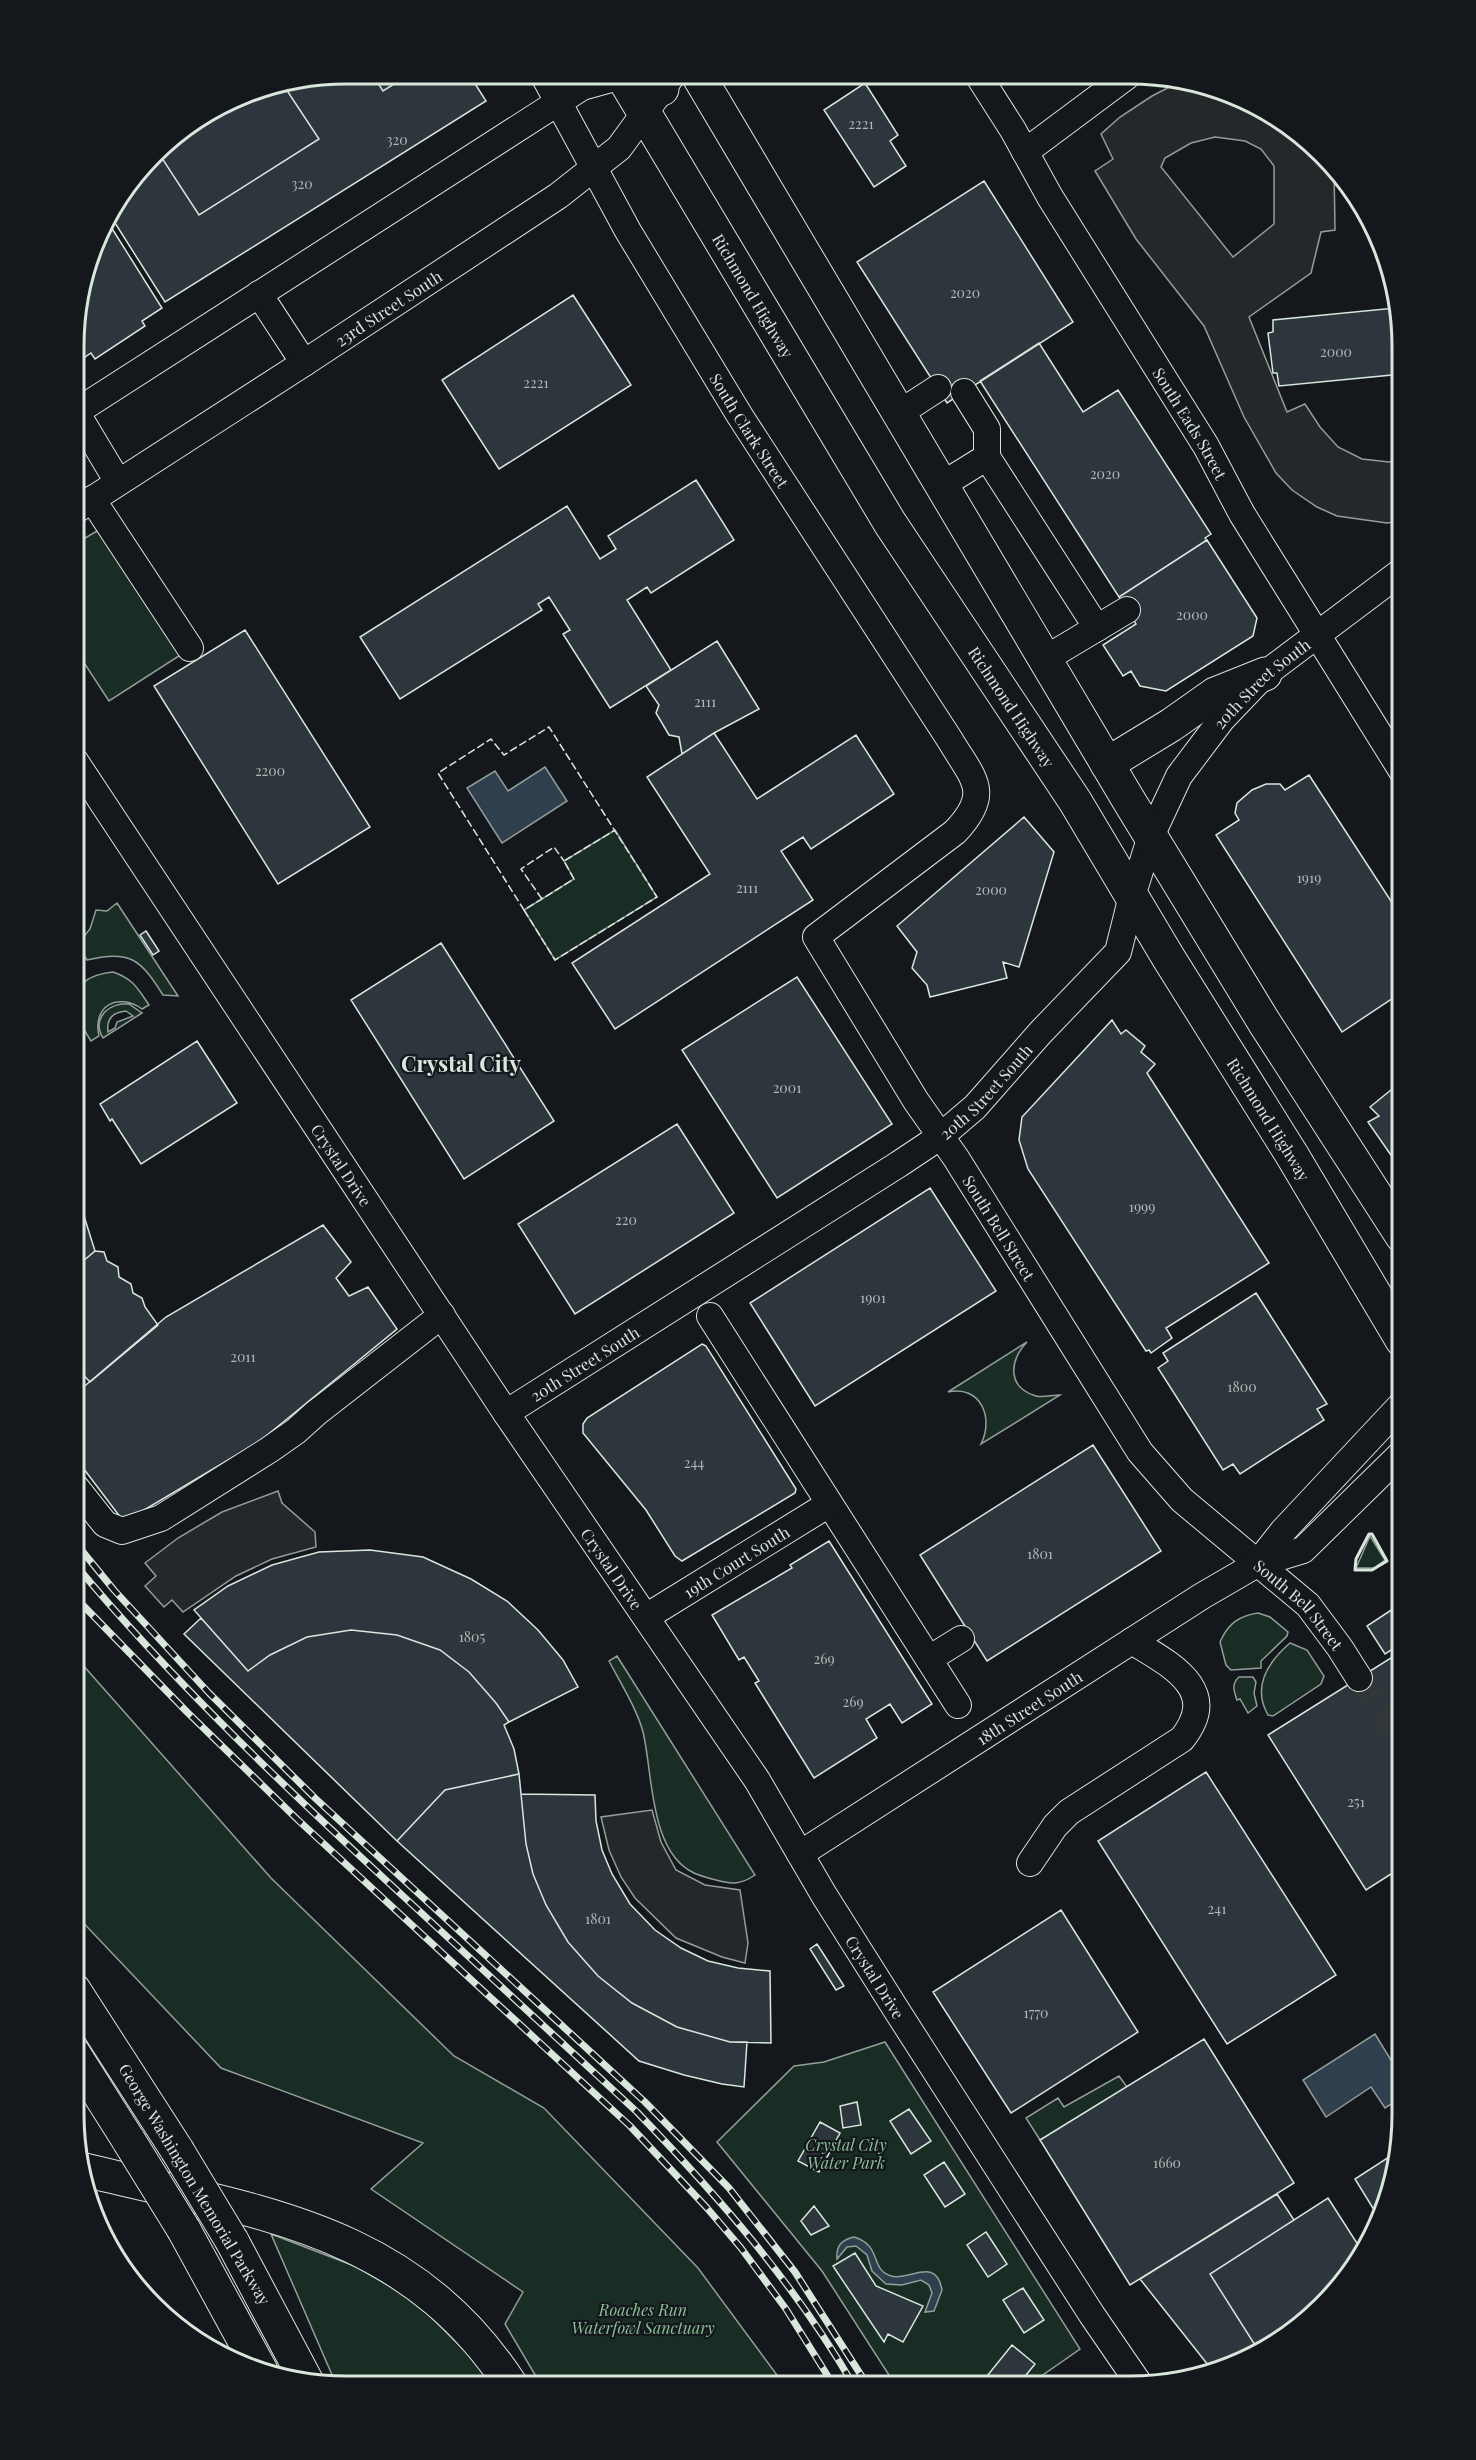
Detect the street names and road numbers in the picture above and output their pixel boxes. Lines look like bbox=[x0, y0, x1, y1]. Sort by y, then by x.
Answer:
street label: Richmond Highway bbox=[708, 230, 799, 361]
street label: 23rd Street South bbox=[331, 265, 446, 350]
street label: South Eads Street bbox=[1149, 363, 1232, 483]
street label: South Clark Street bbox=[706, 369, 794, 492]
street label: 20th Street South bbox=[1208, 633, 1315, 733]
street label: Richmond Highway bbox=[964, 642, 1060, 771]
street label: 20th Street South bbox=[935, 1039, 1037, 1143]
street label: Richmond Highway bbox=[1223, 1054, 1315, 1184]
street label: Crystal Drive bbox=[307, 1119, 377, 1210]
street label: South Bell Street bbox=[959, 1171, 1040, 1284]
street label: 20th Street South bbox=[526, 1321, 643, 1406]
street label: 19th Court South bbox=[679, 1520, 793, 1602]
street label: Crystal Drive bbox=[577, 1524, 648, 1614]
street label: South Bell Street bbox=[1250, 1554, 1348, 1654]
street label: 18th Street South bbox=[972, 1665, 1086, 1749]
street label: Crystal Drive bbox=[841, 1931, 910, 2022]
street label: George Washington Memorial Parkway bbox=[114, 2060, 276, 2308]

